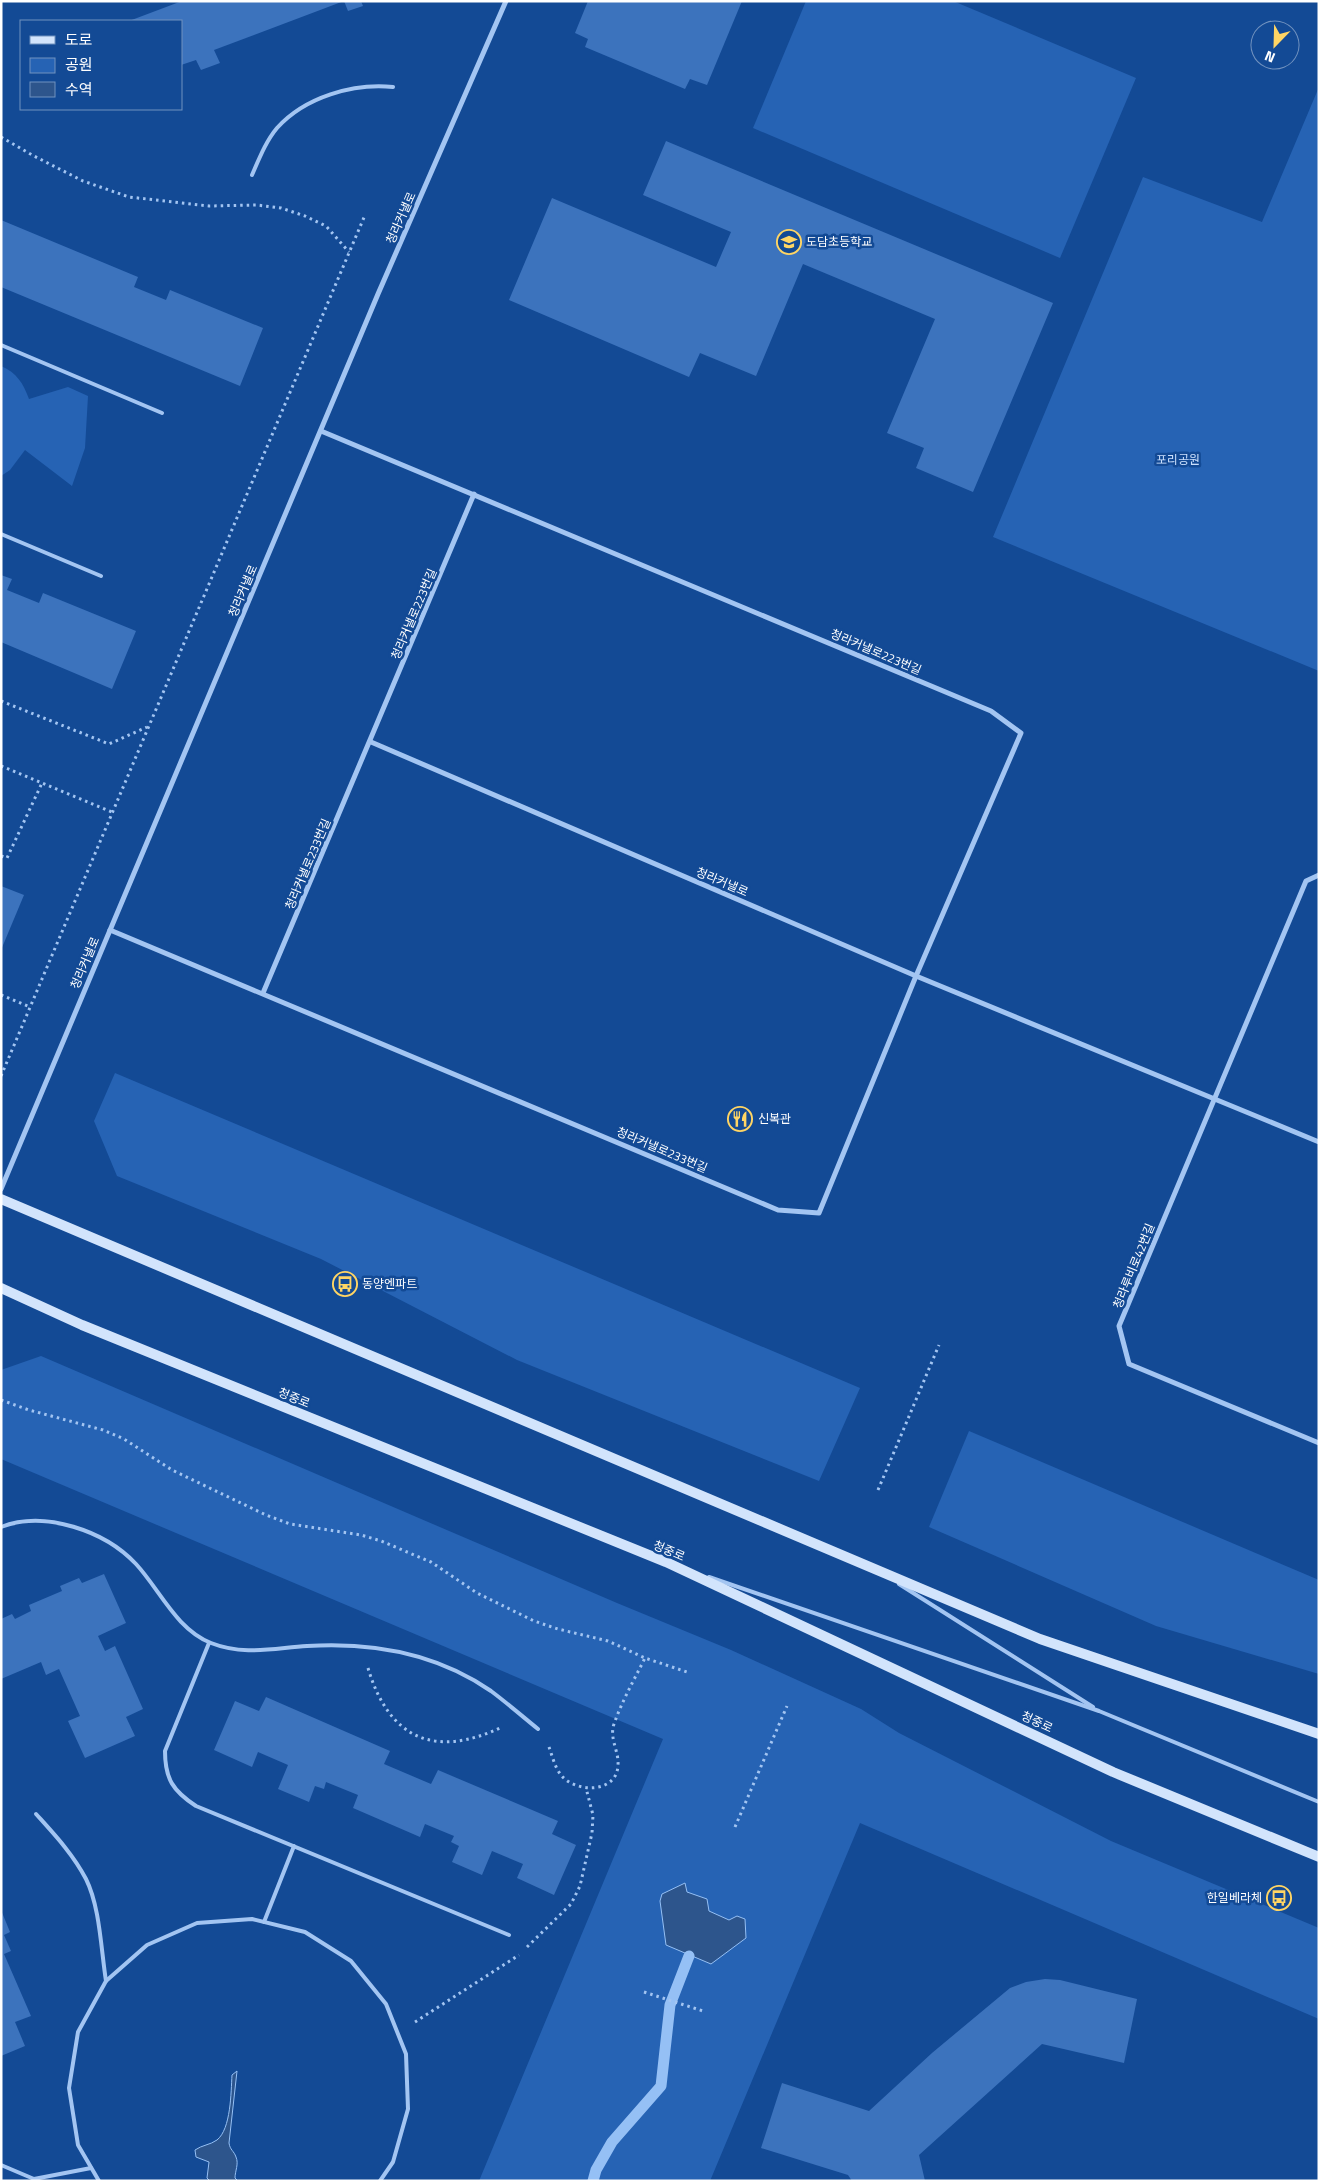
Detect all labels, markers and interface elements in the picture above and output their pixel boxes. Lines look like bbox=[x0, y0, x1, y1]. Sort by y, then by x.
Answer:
legend bbox=[20, 20, 182, 110]
north arrow bbox=[1250, 20, 1300, 70]
text: 도로 bbox=[65, 28, 93, 51]
text: N bbox=[1261, 46, 1278, 69]
text: 공원 bbox=[65, 53, 93, 76]
text: 수역 bbox=[65, 78, 93, 101]
street label: 청라커낼로 bbox=[381, 189, 420, 247]
school or university icon: 도담초등학교 bbox=[776, 229, 802, 255]
place label: 도담초등학교 bbox=[806, 232, 872, 251]
park label: 포리공원 bbox=[1156, 450, 1200, 469]
street label: 청라커낼로 bbox=[223, 562, 262, 620]
street label: 청라커낼로223번길 bbox=[386, 565, 441, 662]
street label: 청라커낼로223번길 bbox=[828, 624, 925, 679]
street label: 청라커낼로233번길 bbox=[280, 815, 335, 912]
street label: 청라커낼로 bbox=[693, 862, 751, 901]
street label: 청라커낼로 bbox=[65, 934, 104, 992]
restaurant icon: 신복관 bbox=[727, 1106, 753, 1132]
place label: 신복관 bbox=[758, 1109, 791, 1128]
street label: 청라커낼로233번길 bbox=[614, 1122, 711, 1177]
street label: 청라루비로42번길 bbox=[1108, 1220, 1159, 1311]
bus stop icon: 동양엔파트 bbox=[332, 1271, 358, 1297]
place label: 동양엔파트 bbox=[362, 1274, 417, 1293]
street label: 청중로 bbox=[275, 1383, 313, 1413]
street label: 청중로 bbox=[650, 1535, 688, 1566]
street label: 청중로 bbox=[1018, 1706, 1056, 1737]
bus stop icon: 한일베라체 bbox=[1266, 1885, 1292, 1911]
place label: 한일베라체 bbox=[1207, 1888, 1262, 1907]

